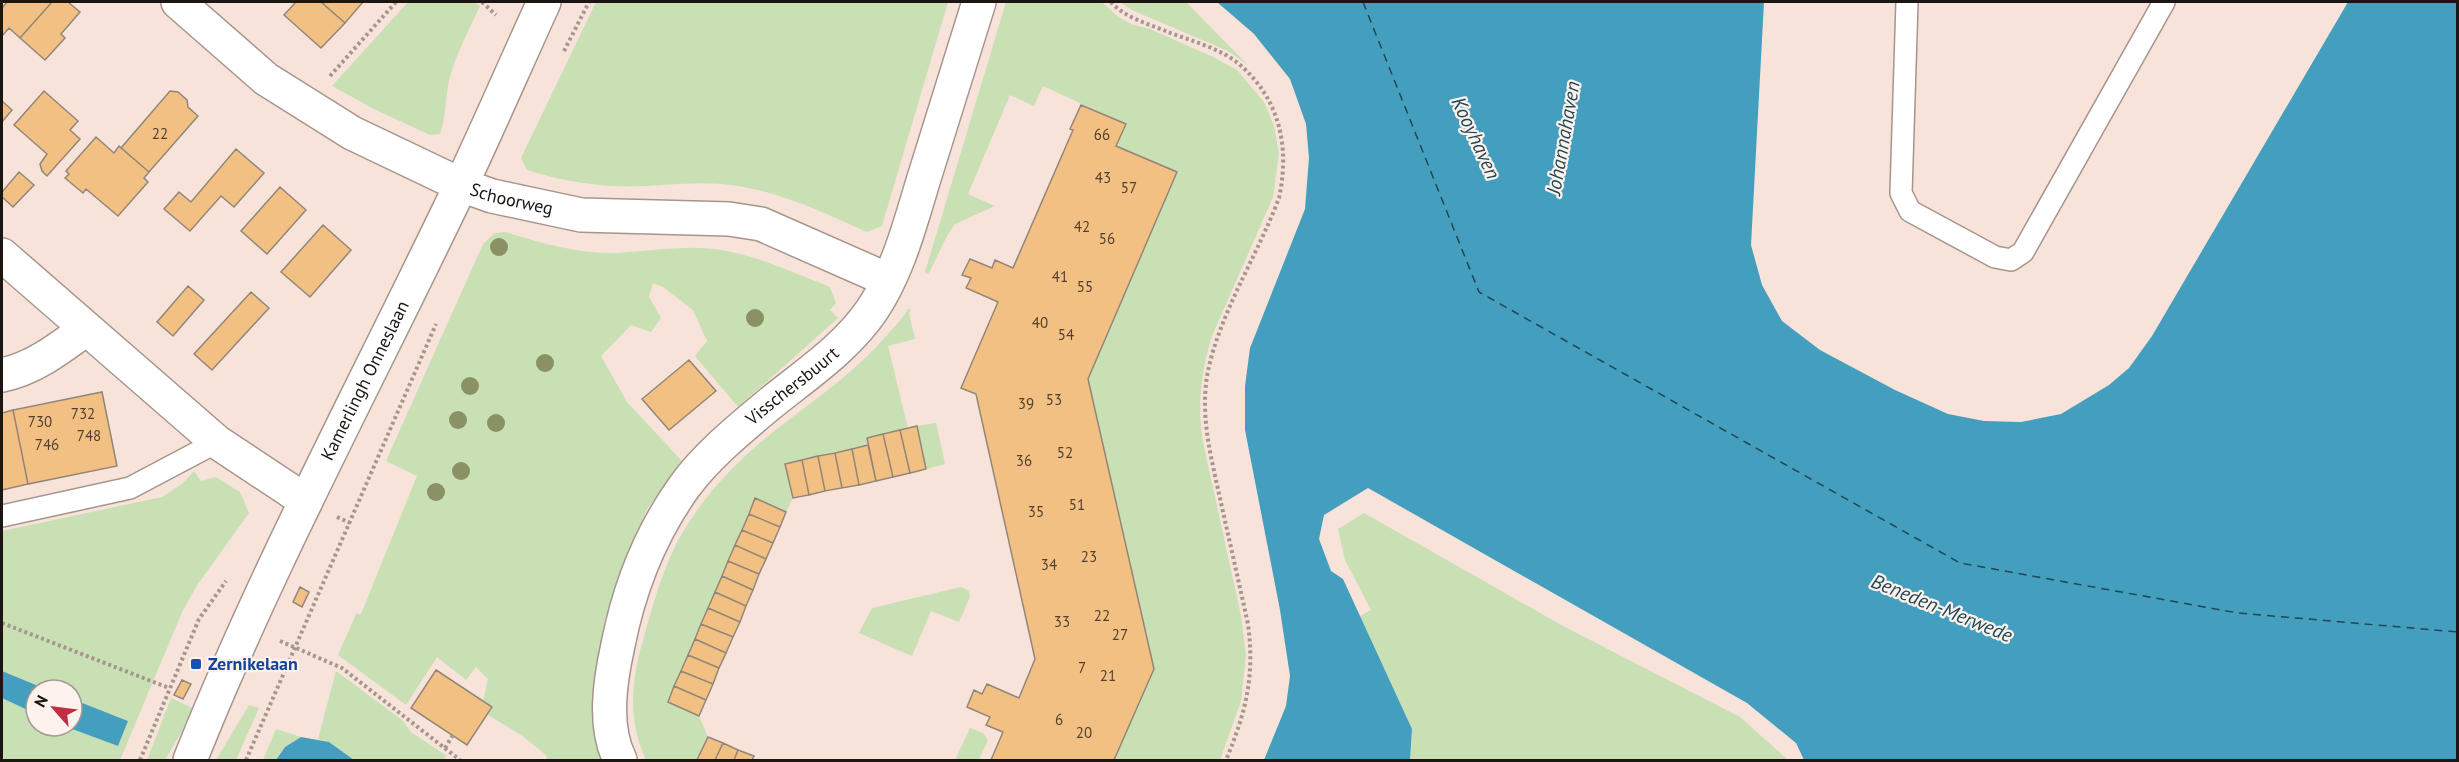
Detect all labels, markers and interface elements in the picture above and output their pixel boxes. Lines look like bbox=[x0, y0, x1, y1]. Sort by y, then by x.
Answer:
water label: Johannahaven bbox=[1540, 79, 1586, 199]
water label: Kooyhaven bbox=[1446, 93, 1506, 183]
house number: 22 bbox=[152, 124, 168, 143]
house number: 66 bbox=[1094, 125, 1110, 144]
house number: 43 bbox=[1095, 168, 1111, 187]
street label: Schoorweg bbox=[467, 177, 555, 220]
house number: 57 bbox=[1121, 178, 1137, 197]
house number: 42 bbox=[1074, 217, 1090, 236]
house number: 56 bbox=[1099, 229, 1115, 248]
house number: 41 bbox=[1052, 267, 1068, 286]
house number: 55 bbox=[1077, 277, 1093, 296]
street label: Kamerlingh Onneslaan bbox=[315, 297, 414, 464]
house number: 40 bbox=[1032, 313, 1048, 332]
house number: 54 bbox=[1058, 325, 1074, 344]
street label: Visschersbuurt bbox=[740, 341, 843, 431]
house number: 53 bbox=[1046, 390, 1062, 409]
house number: 39 bbox=[1018, 394, 1034, 413]
house number: 732 bbox=[71, 404, 95, 423]
house number: 730 bbox=[28, 412, 52, 431]
house number: 748 bbox=[77, 426, 101, 445]
house number: 746 bbox=[35, 435, 59, 454]
house number: 52 bbox=[1057, 443, 1073, 462]
house number: 36 bbox=[1016, 451, 1032, 470]
house number: 51 bbox=[1069, 495, 1085, 514]
house number: 35 bbox=[1028, 502, 1044, 521]
house number: 23 bbox=[1081, 547, 1097, 566]
house number: 34 bbox=[1041, 555, 1057, 574]
water label: Beneden-Merwede bbox=[1868, 568, 2017, 648]
house number: 22 bbox=[1094, 606, 1110, 625]
house number: 33 bbox=[1054, 612, 1070, 631]
house number: 27 bbox=[1112, 625, 1128, 644]
place label: Zernikelaan bbox=[208, 652, 298, 675]
marker: Zernikelaan bbox=[189, 657, 203, 671]
house number: 7 bbox=[1078, 658, 1086, 677]
house number: 21 bbox=[1100, 666, 1116, 685]
north arrow bbox=[24, 678, 84, 738]
text: N bbox=[29, 692, 52, 710]
house number: 6 bbox=[1055, 710, 1063, 729]
house number: 20 bbox=[1076, 723, 1092, 742]

